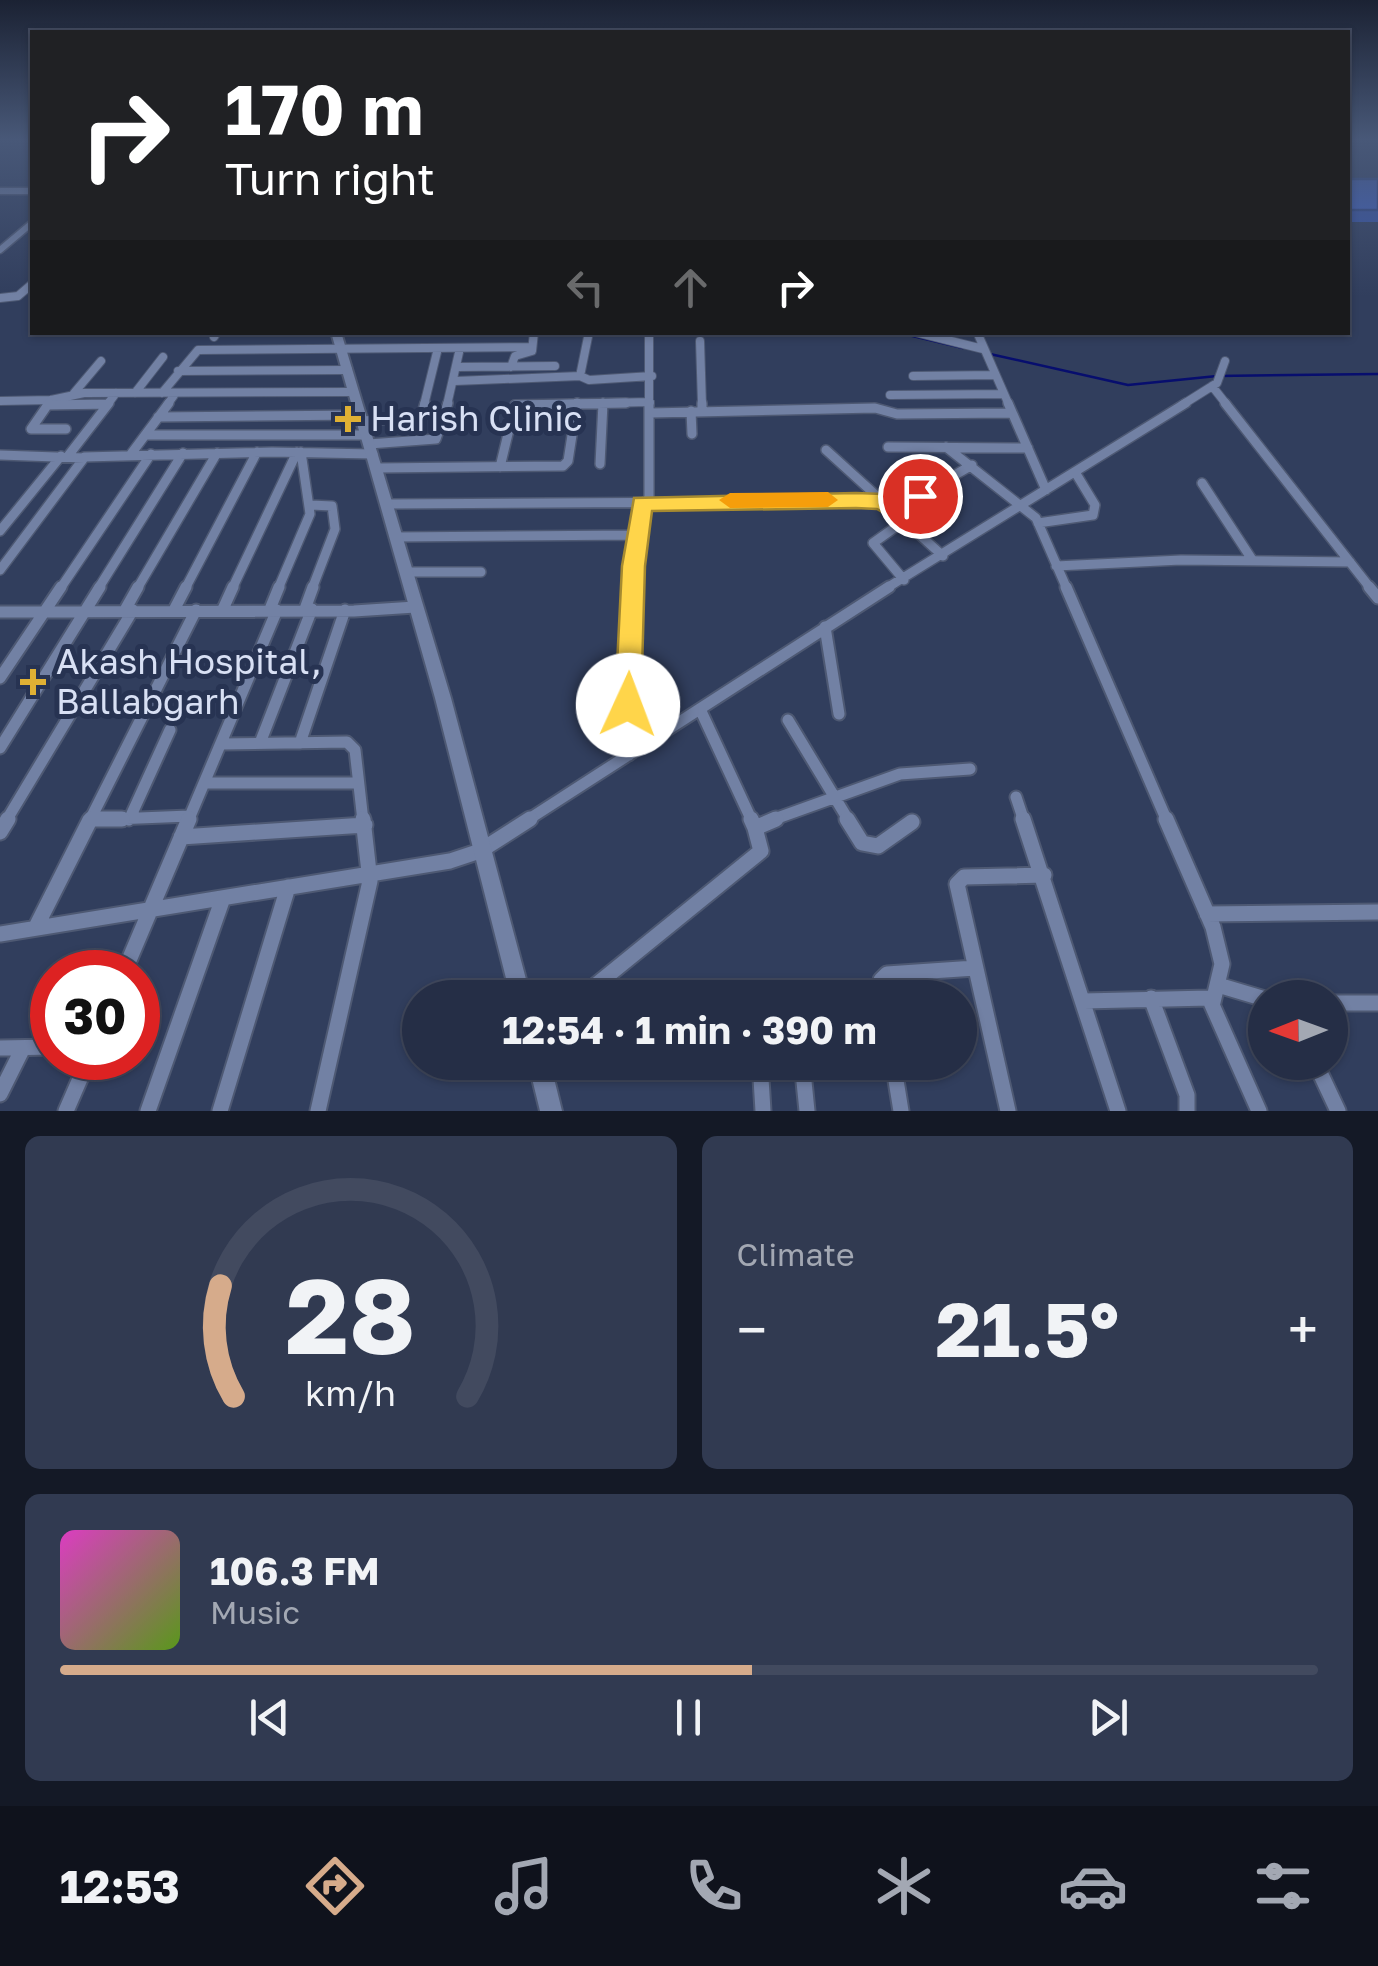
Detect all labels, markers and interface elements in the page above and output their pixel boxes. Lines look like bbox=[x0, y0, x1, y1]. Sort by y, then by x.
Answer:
text: 170 m bbox=[225, 66, 423, 150]
icon: right bbox=[60, 70, 190, 200]
text: Turn right bbox=[225, 151, 435, 205]
icon: left bbox=[558, 260, 613, 315]
icon: ahead bbox=[663, 260, 718, 315]
icon: right bbox=[768, 260, 823, 315]
place label: Harish Clinic bbox=[370, 397, 583, 439]
marker: Harish Clinic bbox=[335, 406, 361, 432]
pin bbox=[878, 454, 963, 539]
icon: arrive bbox=[893, 469, 948, 524]
place label: Akash Hospital, Ballabgarh bbox=[56, 640, 322, 722]
position arrow bbox=[576, 653, 680, 757]
marker: Akash Hospital, Ballabgarh bbox=[20, 669, 46, 695]
speed limit sign: 30 bbox=[30, 950, 160, 1080]
north arrow bbox=[1248, 980, 1348, 1080]
map controls bbox=[1248, 980, 1348, 1080]
text: 12:54 · 1 min · 390 m bbox=[502, 1007, 877, 1052]
text: Climate bbox=[737, 1235, 855, 1273]
text: 28 bbox=[286, 1252, 416, 1377]
text: 21.5° bbox=[936, 1283, 1119, 1374]
text: − bbox=[737, 1296, 767, 1362]
text: + bbox=[1288, 1296, 1318, 1362]
text: km/h bbox=[305, 1371, 396, 1414]
text: 106.3 FM bbox=[210, 1548, 380, 1593]
text: Music bbox=[210, 1593, 300, 1631]
icon: previous bbox=[242, 1690, 297, 1745]
icon: pause bbox=[661, 1690, 716, 1745]
icon: next bbox=[1081, 1690, 1136, 1745]
icon: directions bbox=[300, 1851, 370, 1921]
icon: music bbox=[489, 1851, 559, 1921]
icon: phone bbox=[679, 1851, 749, 1921]
icon: climate bbox=[869, 1851, 939, 1921]
icon: car bbox=[1058, 1851, 1128, 1921]
icon: filters bbox=[1248, 1851, 1318, 1921]
text: 12:53 bbox=[60, 1859, 180, 1913]

